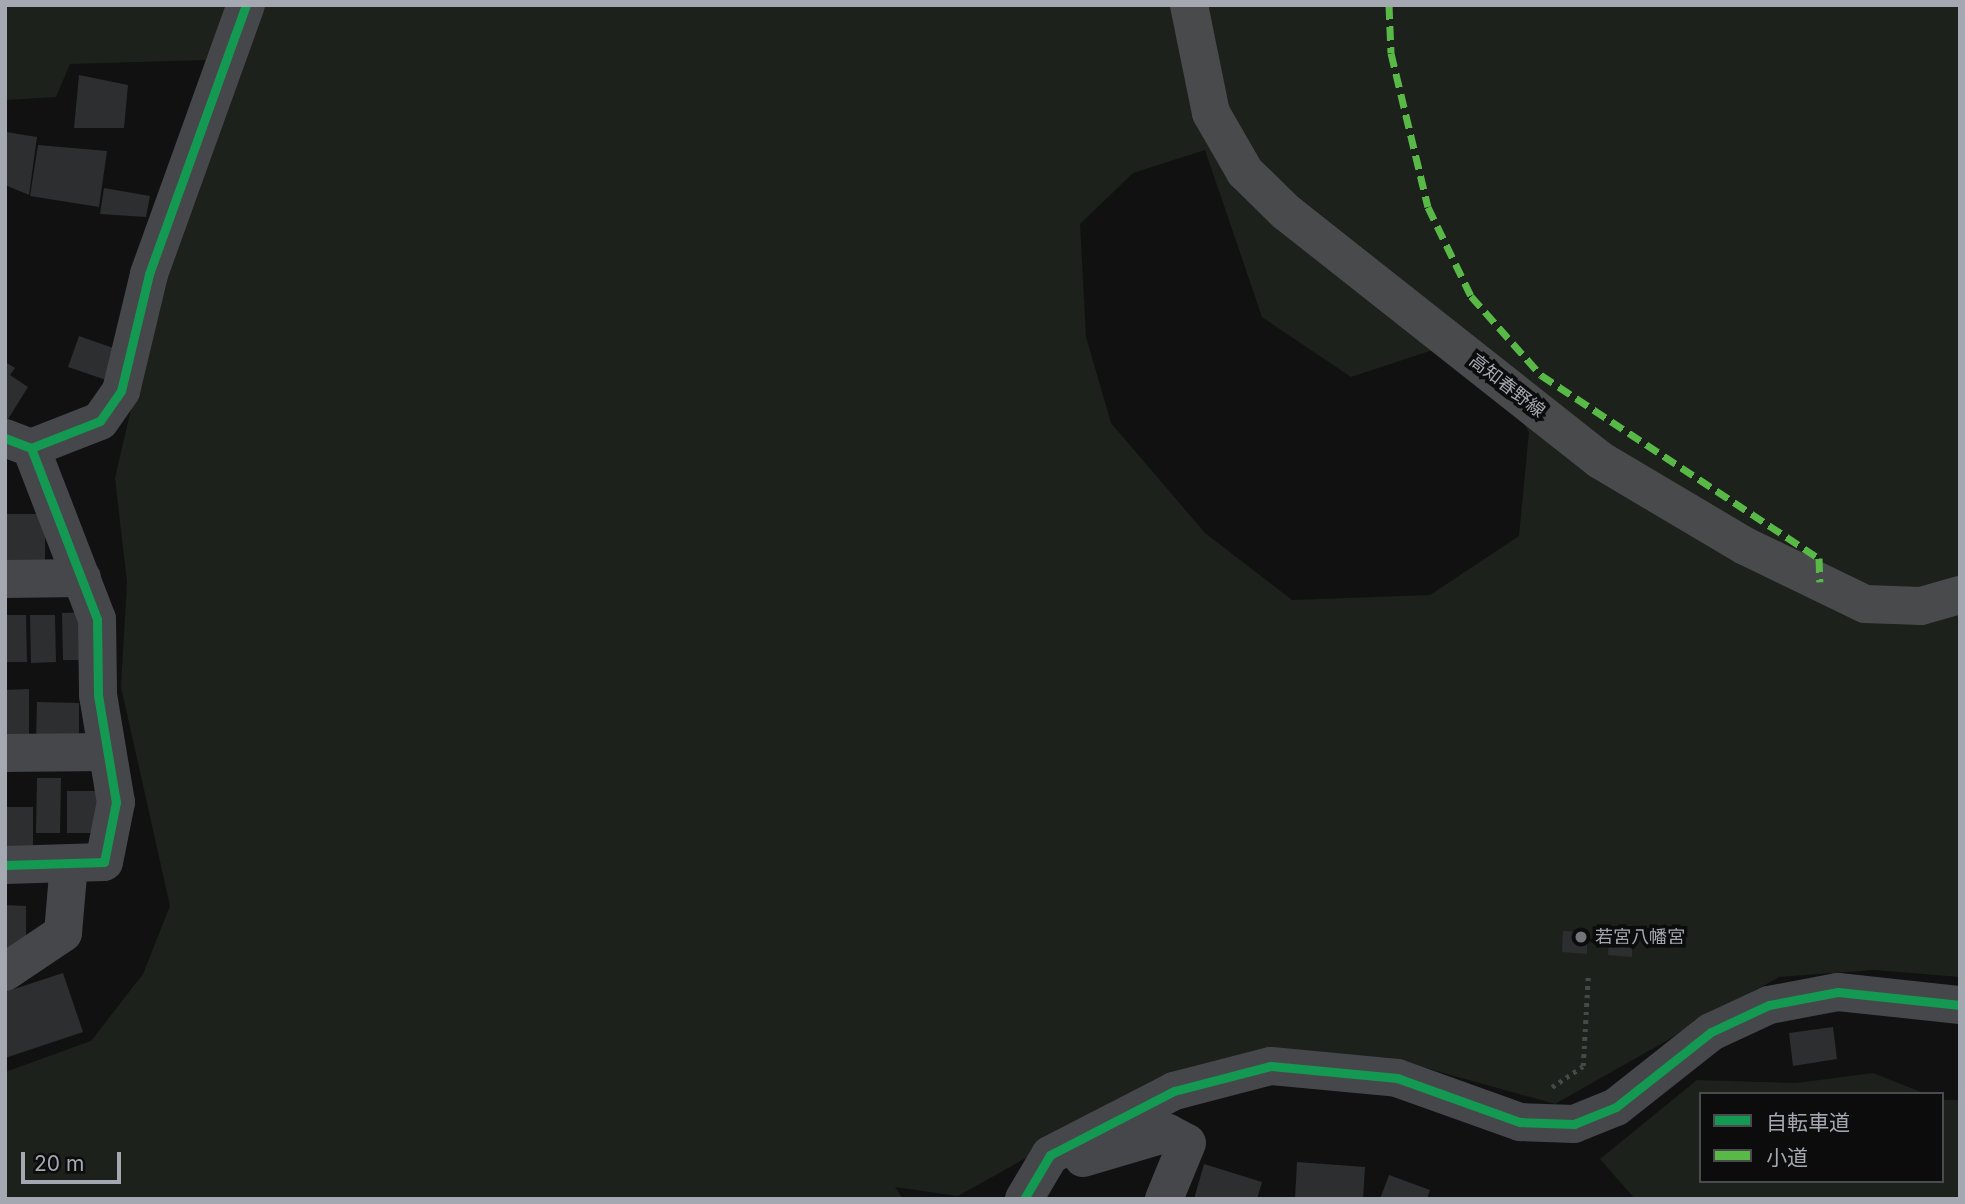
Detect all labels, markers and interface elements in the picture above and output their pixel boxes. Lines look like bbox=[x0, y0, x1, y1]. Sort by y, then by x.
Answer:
street label: 高知春野線 bbox=[1465, 350, 1549, 422]
place label: 若宮八幡宮 bbox=[1595, 926, 1685, 948]
marker: 若宮八幡宮 bbox=[1573, 929, 1589, 945]
legend bbox=[1699, 1092, 1944, 1183]
text: 自転車道 bbox=[1766, 1110, 1850, 1135]
scale bar bbox=[24, 1138, 124, 1182]
text: 小道 bbox=[1766, 1145, 1808, 1170]
text: 20 m bbox=[34, 1151, 84, 1176]

